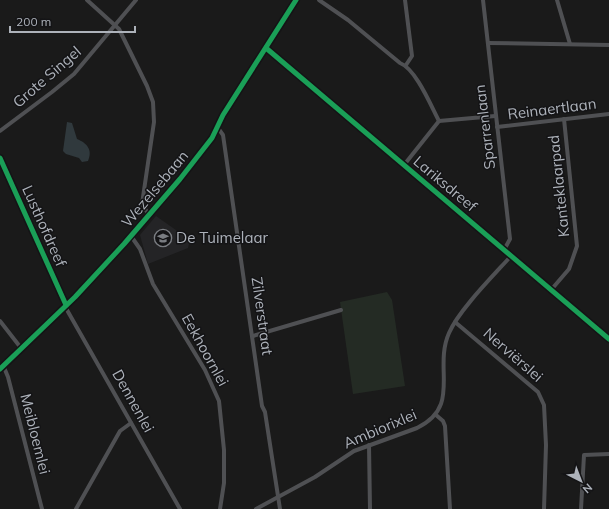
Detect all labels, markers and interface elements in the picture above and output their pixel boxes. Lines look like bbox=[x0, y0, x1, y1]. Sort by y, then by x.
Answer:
scale bar bbox=[10, 8, 135, 34]
text: 200 m bbox=[16, 14, 51, 29]
street label: Grote Singel bbox=[9, 42, 85, 112]
street label: Sparrenlaan bbox=[470, 83, 499, 171]
street label: Reinaertlaan bbox=[506, 94, 597, 123]
street label: Kanteklaarpad bbox=[544, 134, 573, 238]
street label: Wezelsebaan bbox=[117, 146, 192, 231]
street label: Lariksdreef bbox=[410, 152, 482, 216]
street label: Lusthofdreef bbox=[18, 182, 71, 270]
school or university icon: De Tuimelaar bbox=[153, 228, 173, 248]
place label: De Tuimelaar bbox=[176, 228, 268, 247]
street label: Zilverstraat bbox=[248, 276, 277, 356]
street label: Eekhoornlei bbox=[178, 310, 233, 389]
street label: Nerviërslei bbox=[480, 323, 547, 386]
street label: Dennenlei bbox=[108, 366, 159, 436]
street label: Meibloemlei bbox=[16, 392, 55, 476]
street label: Ambiorixlei bbox=[340, 405, 419, 452]
north arrow bbox=[561, 461, 601, 501]
text: N bbox=[580, 480, 595, 496]

